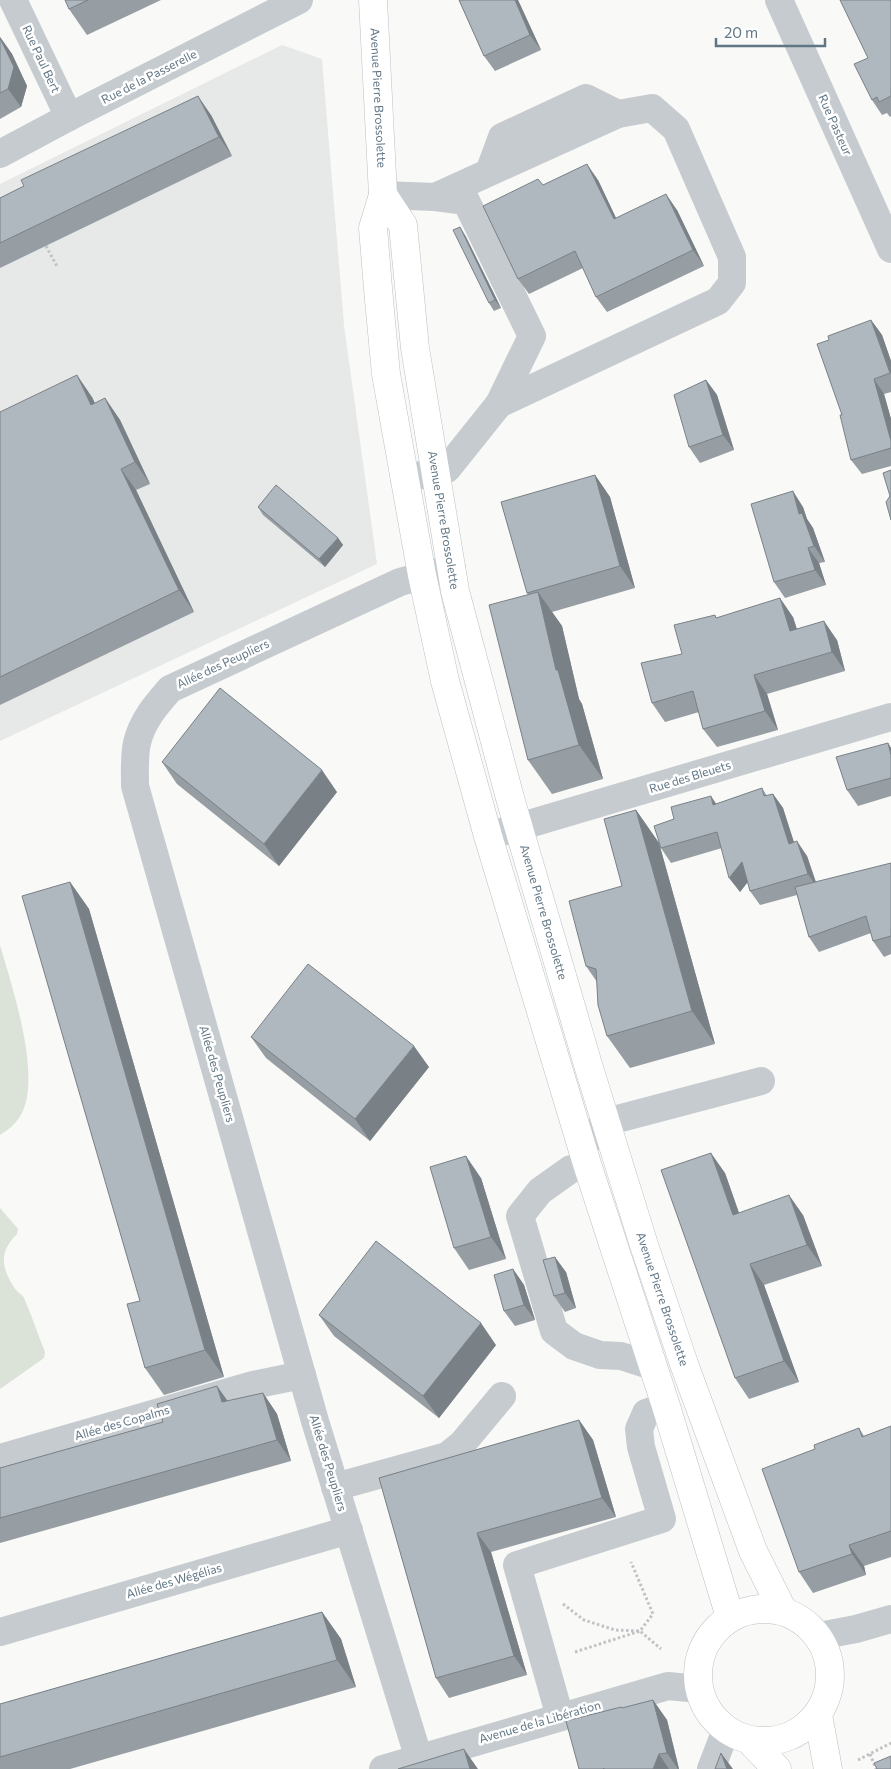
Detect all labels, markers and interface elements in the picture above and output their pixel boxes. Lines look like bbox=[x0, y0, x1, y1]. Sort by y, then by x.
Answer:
scale bar bbox=[716, 15, 825, 47]
street label: Rue Paul Bert bbox=[20, 23, 64, 95]
text: 20 m bbox=[724, 23, 758, 41]
street label: Avenue Pierre Brossolette bbox=[368, 27, 390, 168]
street label: Rue de la Passerelle bbox=[99, 46, 198, 106]
street label: Rue Pasteur bbox=[816, 92, 856, 157]
street label: Avenue Pierre Brossolette bbox=[426, 450, 463, 590]
street label: Allée des Peupliers bbox=[174, 636, 271, 691]
street label: Rue des Bleuets bbox=[647, 757, 732, 795]
street label: Avenue Pierre Brossolette bbox=[518, 843, 571, 981]
street label: Allée des Peupliers bbox=[197, 1024, 239, 1124]
street label: Avenue Pierre Brossolette bbox=[634, 1230, 692, 1368]
street label: Allée des Copalms bbox=[73, 1402, 171, 1442]
street label: Allée des Peupliers bbox=[308, 1413, 350, 1513]
street label: Allée des Wégélias bbox=[124, 1560, 223, 1600]
street label: Avenue de la Libération bbox=[477, 1697, 602, 1745]

